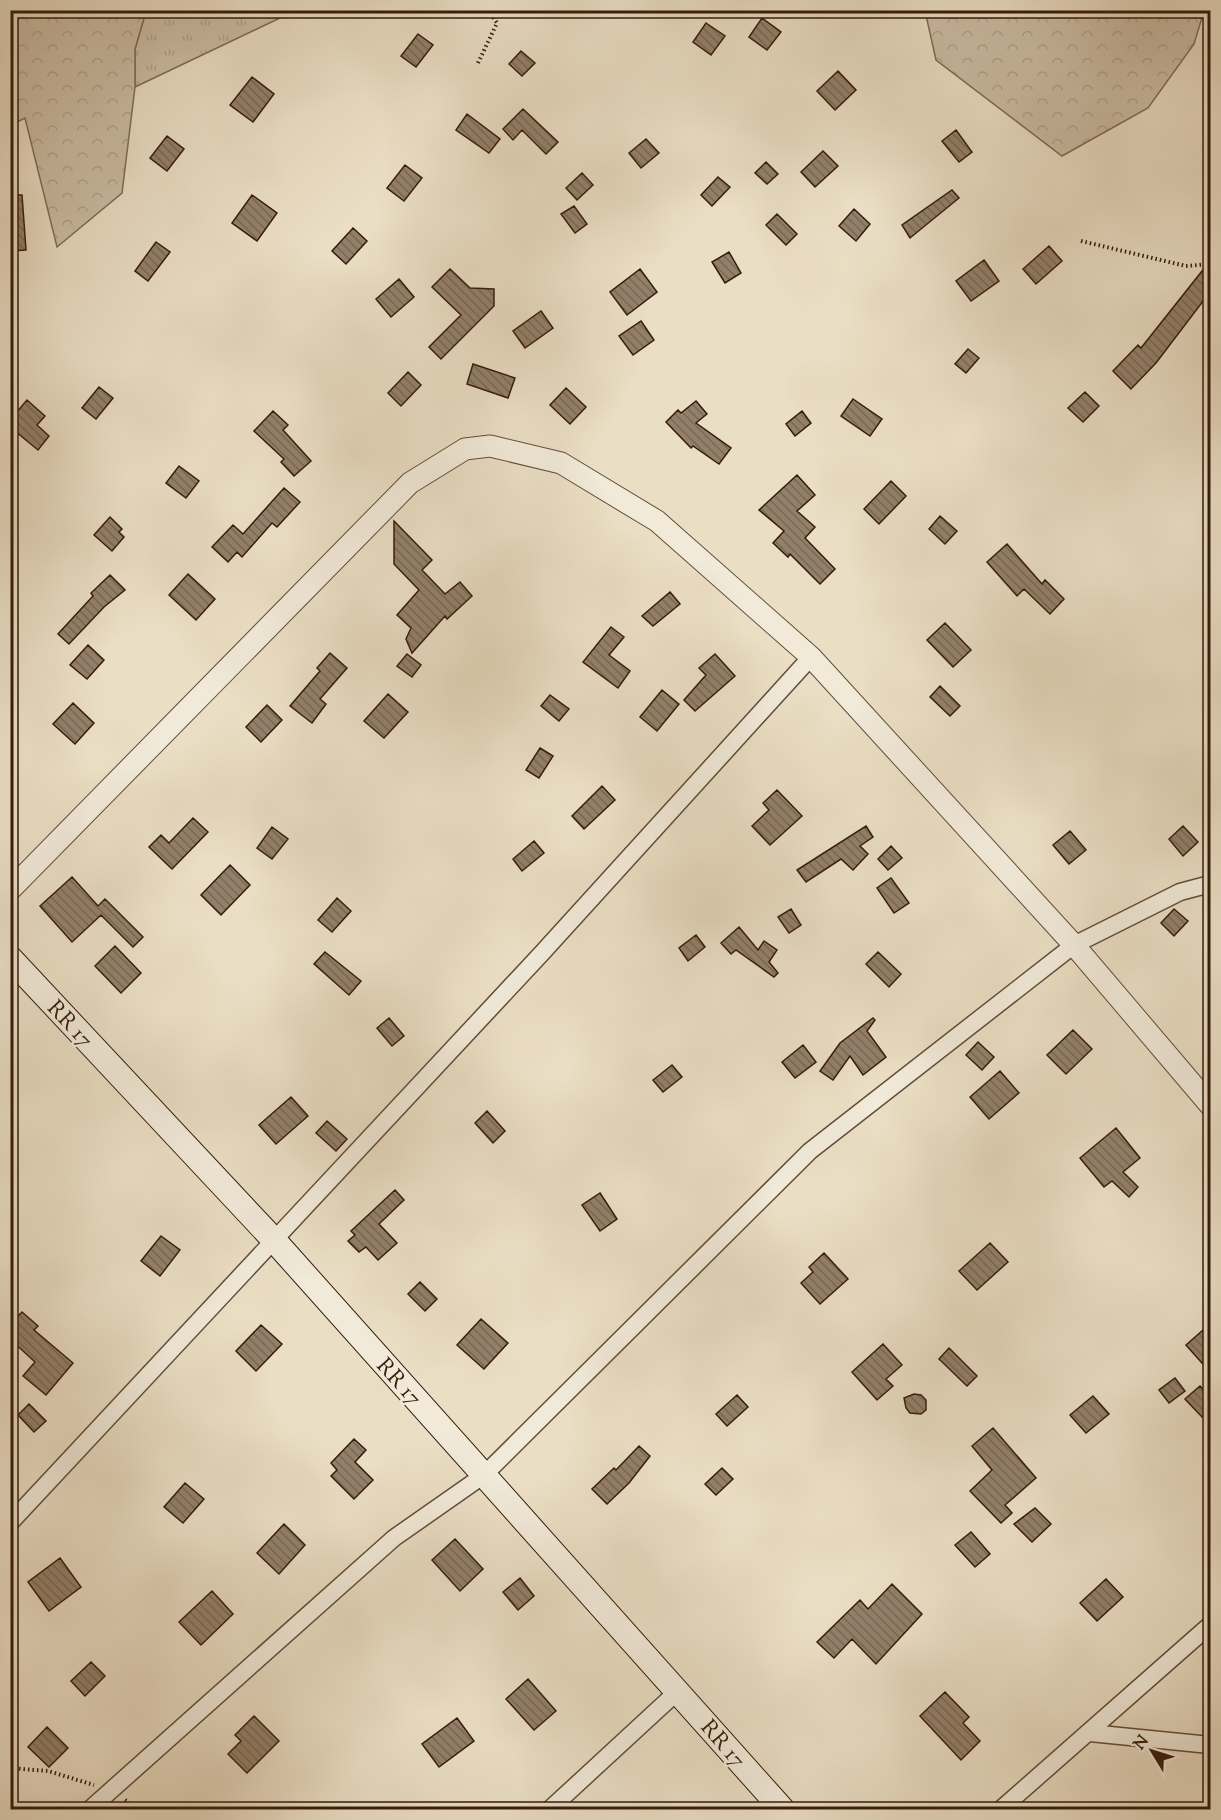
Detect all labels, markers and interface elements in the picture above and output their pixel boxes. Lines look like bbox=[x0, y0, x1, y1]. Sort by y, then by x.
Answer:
street label: RR 17 bbox=[38, 994, 99, 1056]
street label: RR 17 bbox=[368, 1352, 428, 1414]
street label: RR 17 bbox=[692, 1714, 752, 1776]
north arrow bbox=[1122, 1721, 1182, 1781]
text: N bbox=[1129, 1731, 1155, 1755]

